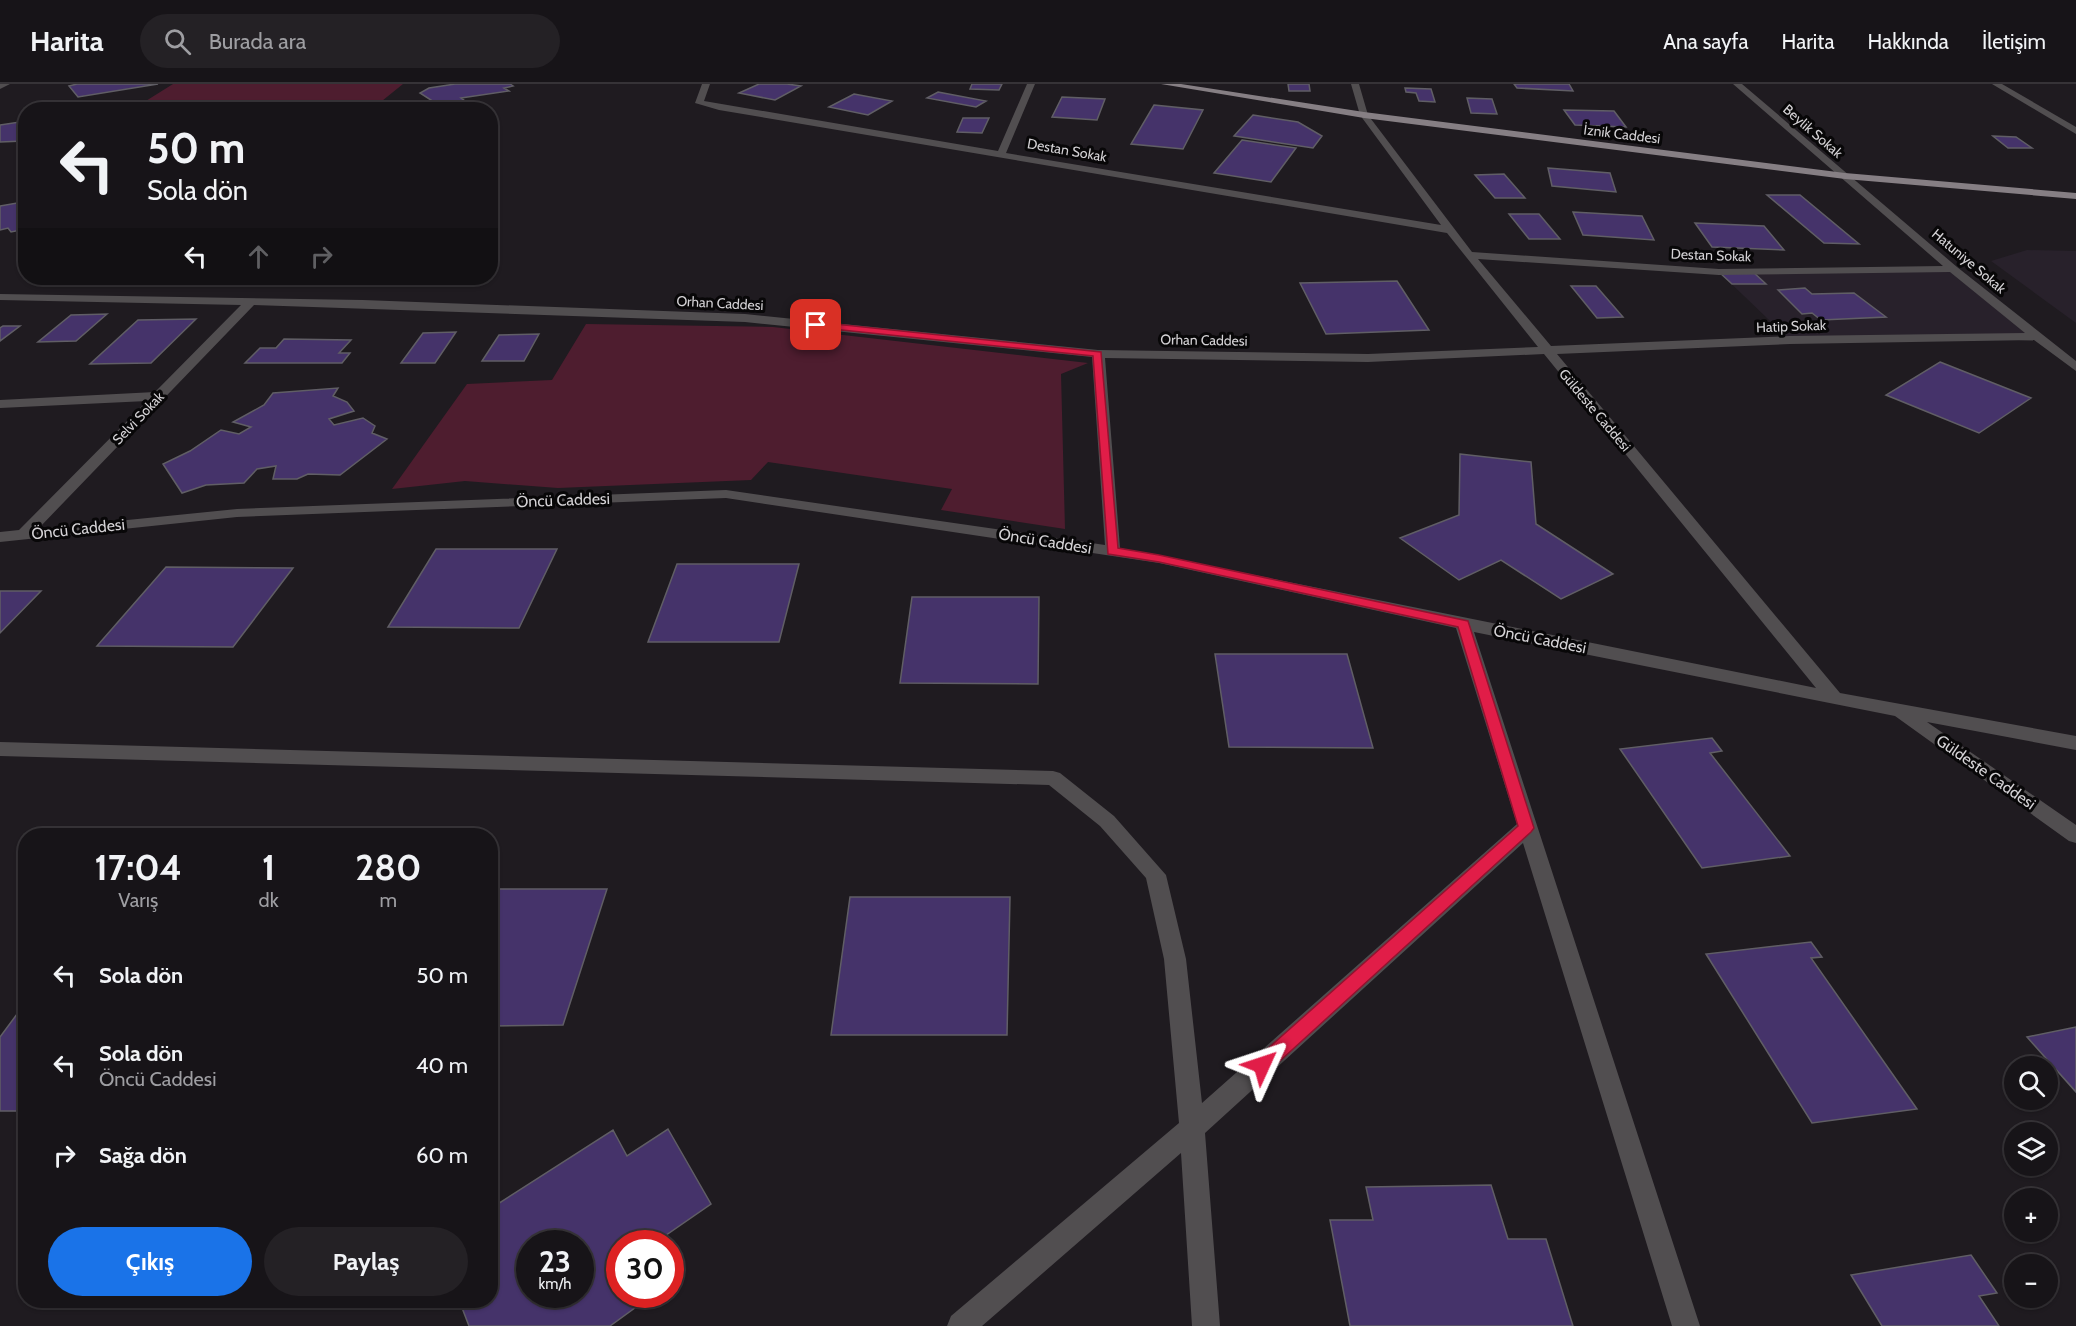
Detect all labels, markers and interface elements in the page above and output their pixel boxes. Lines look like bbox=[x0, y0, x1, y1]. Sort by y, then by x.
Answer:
search box bbox=[140, 14, 560, 68]
text: Harita bbox=[30, 24, 104, 58]
icon: search bbox=[161, 25, 194, 58]
text: Burada ara bbox=[209, 28, 306, 55]
text: Ana sayfa bbox=[1663, 29, 1749, 54]
text: Harita bbox=[1782, 29, 1834, 54]
text: Hakkında bbox=[1867, 29, 1949, 54]
text: İletişim bbox=[1982, 29, 2046, 54]
street label: Beylik Sokak bbox=[1779, 100, 1847, 162]
street label: İznik Caddesi bbox=[1583, 120, 1661, 148]
text: 50 m bbox=[147, 122, 245, 174]
icon: left bbox=[48, 126, 126, 204]
street label: Destan Sokak bbox=[1026, 134, 1109, 166]
text: Sola dön bbox=[147, 174, 248, 207]
street label: Hatuniye Sokak bbox=[1928, 225, 2010, 298]
icon: left bbox=[179, 240, 212, 273]
icon: ahead bbox=[242, 240, 275, 273]
icon: right bbox=[305, 240, 338, 273]
street label: Destan Sokak bbox=[1670, 245, 1752, 265]
street label: Orhan Caddesi bbox=[676, 292, 764, 314]
pin bbox=[790, 299, 841, 350]
icon: arrive bbox=[799, 308, 832, 341]
street label: Hatip Sokak bbox=[1756, 316, 1827, 336]
street label: Orhan Caddesi bbox=[1160, 330, 1248, 350]
street label: Güldeste Caddesi bbox=[1555, 365, 1635, 455]
street label: Selvi Sokak bbox=[108, 387, 168, 448]
street label: Öncü Caddesi bbox=[516, 489, 610, 511]
street label: Öncü Caddesi bbox=[30, 515, 126, 543]
street label: Öncü Caddesi bbox=[997, 524, 1093, 558]
street label: Öncü Caddesi bbox=[1492, 621, 1588, 657]
street label: Güldeste Caddesi bbox=[1933, 731, 2039, 813]
text: 17:04 bbox=[95, 845, 182, 889]
text: 1 bbox=[262, 845, 275, 889]
text: 280 bbox=[355, 845, 421, 889]
text: Varış bbox=[118, 888, 158, 912]
text: dk bbox=[259, 888, 279, 912]
text: m bbox=[380, 888, 397, 912]
icon: left bbox=[48, 959, 81, 992]
text: Sola dön bbox=[99, 962, 183, 989]
text: 50 m bbox=[416, 962, 468, 989]
position arrow bbox=[1230, 1033, 1294, 1097]
text: Sola dön bbox=[99, 1040, 183, 1067]
icon: left bbox=[48, 1049, 81, 1082]
text: 40 m bbox=[416, 1052, 468, 1079]
map controls bbox=[2004, 1056, 2058, 1308]
button: search bbox=[2004, 1056, 2058, 1110]
text: Öncü Caddesi bbox=[99, 1067, 216, 1091]
button: layers bbox=[2004, 1122, 2058, 1176]
icon: right bbox=[48, 1139, 81, 1172]
text: Sağa dön bbox=[99, 1142, 187, 1169]
text: 60 m bbox=[416, 1142, 468, 1169]
button: + bbox=[2004, 1188, 2058, 1242]
button: Çıkış bbox=[48, 1227, 252, 1296]
button: Paylaş bbox=[264, 1227, 468, 1296]
speed limit sign: 30 bbox=[606, 1230, 684, 1308]
text: 23 bbox=[539, 1243, 571, 1280]
button: − bbox=[2004, 1254, 2058, 1308]
text: km/h bbox=[539, 1275, 571, 1293]

